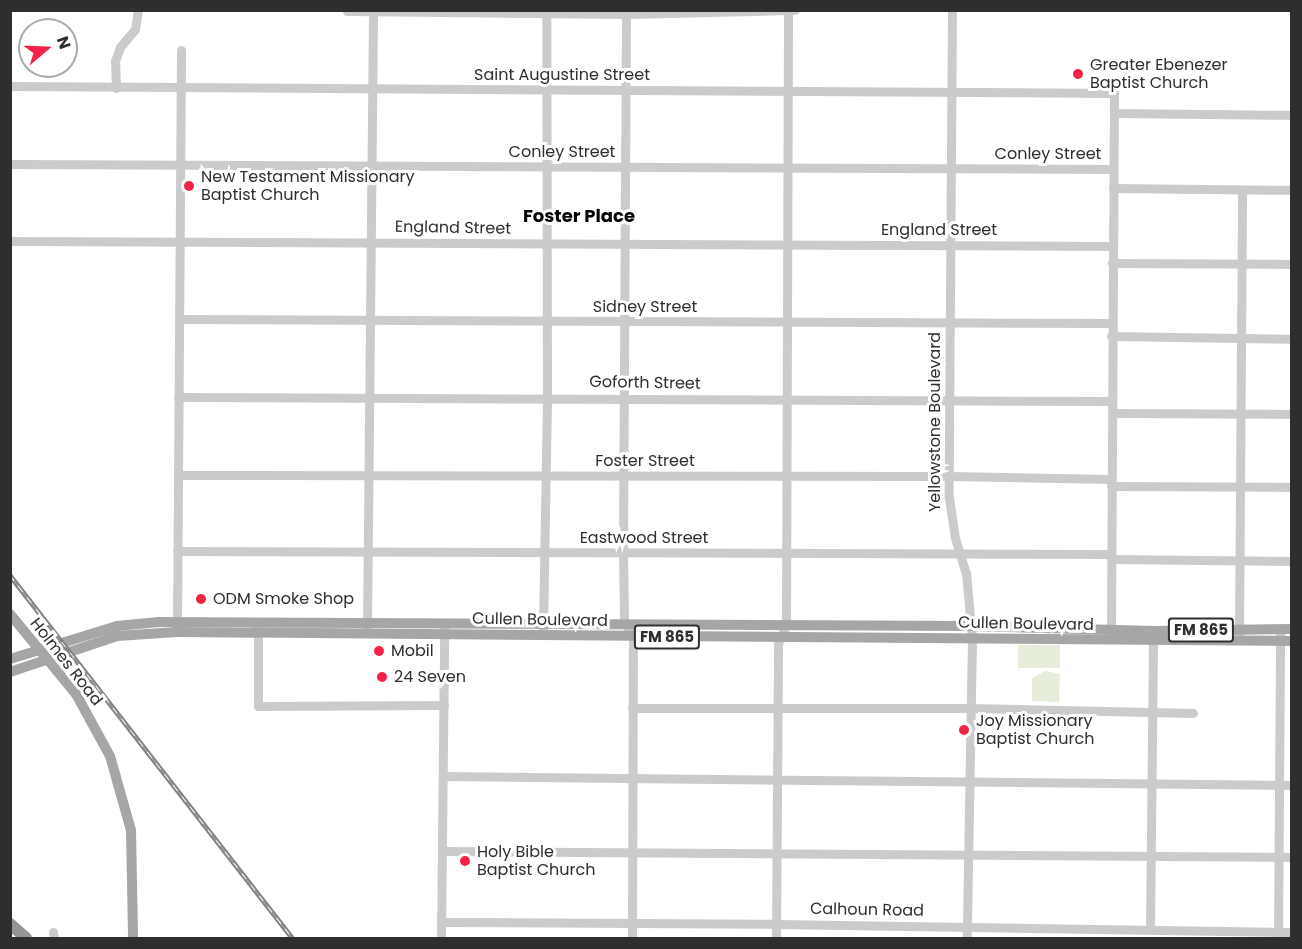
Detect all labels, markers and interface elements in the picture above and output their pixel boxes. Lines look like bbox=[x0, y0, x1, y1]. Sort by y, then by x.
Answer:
north arrow bbox=[18, 18, 78, 78]
text: N bbox=[51, 33, 76, 52]
place label: Greater Ebenezer Baptist Church bbox=[1090, 55, 1227, 93]
street label: Saint Augustine Street bbox=[474, 65, 650, 85]
marker: Greater Ebenezer Baptist Church bbox=[1071, 67, 1085, 81]
street label: Conley Street bbox=[509, 142, 615, 162]
street label: Conley Street bbox=[995, 144, 1101, 164]
place label: New Testament Missionary Baptist Church bbox=[201, 167, 414, 205]
marker: New Testament Missionary Baptist Church bbox=[182, 179, 196, 193]
district label: Foster Place bbox=[523, 205, 635, 227]
street label: England Street bbox=[395, 217, 511, 239]
street label: England Street bbox=[881, 220, 997, 240]
street label: Sidney Street bbox=[593, 297, 697, 317]
street label: Yellowstone Boulevard bbox=[925, 332, 945, 512]
street label: Goforth Street bbox=[589, 372, 701, 394]
street label: Foster Street bbox=[595, 451, 695, 471]
street label: Eastwood Street bbox=[580, 528, 708, 548]
place label: ODM Smoke Shop bbox=[213, 589, 354, 609]
marker: ODM Smoke Shop bbox=[194, 592, 208, 606]
street label: Cullen Boulevard bbox=[472, 609, 608, 631]
street label: Cullen Boulevard bbox=[958, 613, 1094, 635]
street label: Holmes Road bbox=[26, 614, 106, 710]
road number: FM 865 bbox=[1166, 618, 1236, 642]
road number: FM 865 bbox=[632, 625, 702, 649]
place label: Mobil bbox=[391, 641, 434, 661]
marker: Mobil bbox=[372, 644, 386, 658]
place label: 24 Seven bbox=[394, 667, 466, 687]
marker: 24 Seven bbox=[375, 670, 389, 684]
place label: Joy Missionary Baptist Church bbox=[976, 711, 1094, 749]
marker: Joy Missionary Baptist Church bbox=[957, 723, 971, 737]
place label: Holy Bible Baptist Church bbox=[477, 842, 595, 880]
marker: Holy Bible Baptist Church bbox=[458, 854, 472, 868]
street label: Calhoun Road bbox=[810, 899, 924, 921]

